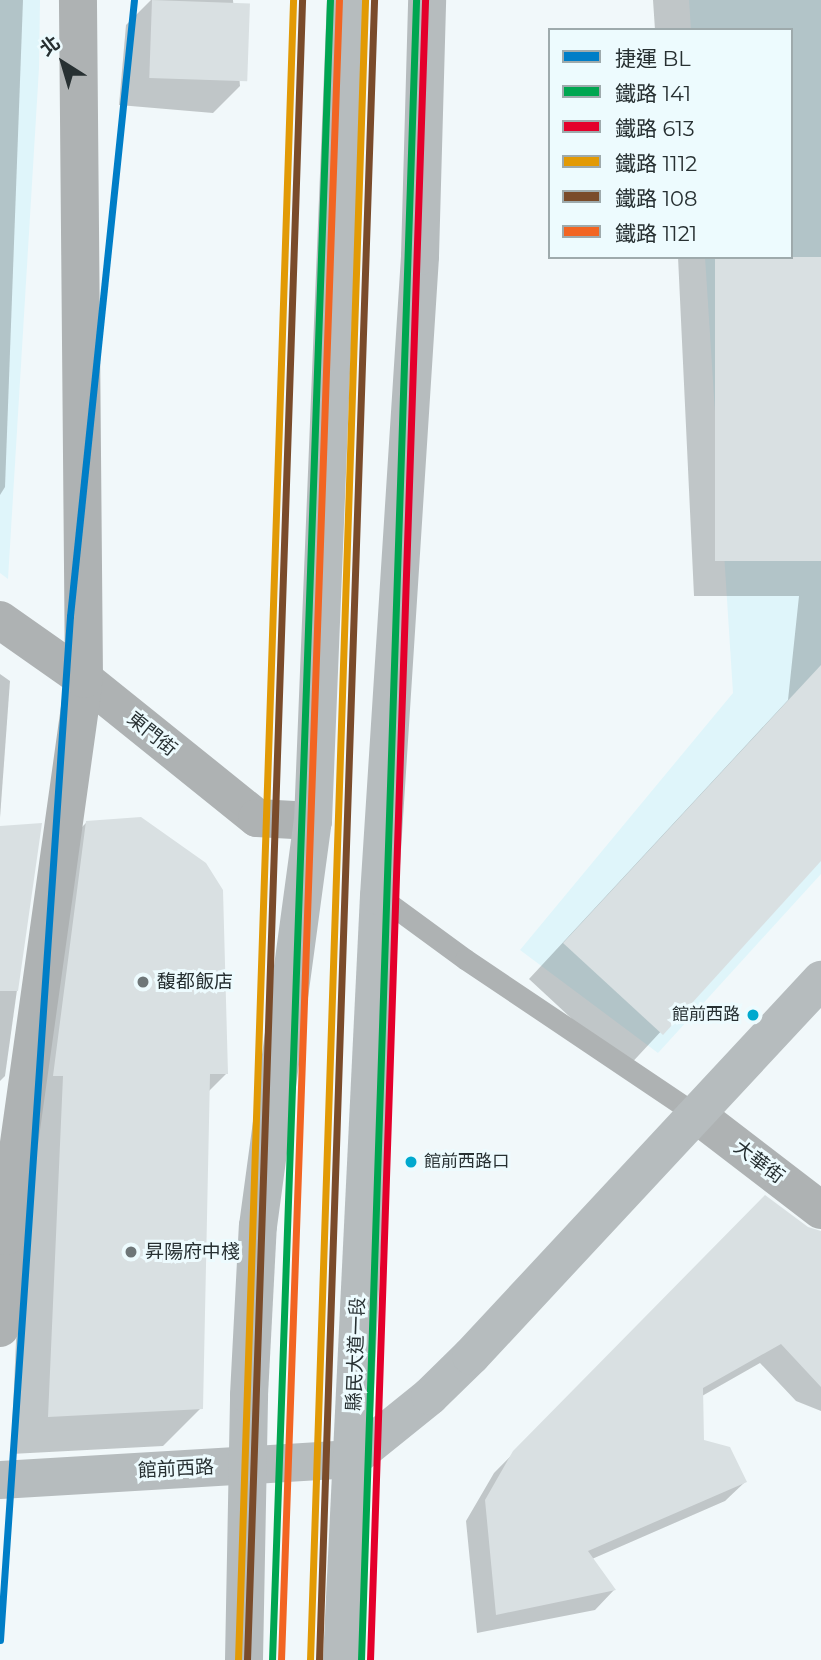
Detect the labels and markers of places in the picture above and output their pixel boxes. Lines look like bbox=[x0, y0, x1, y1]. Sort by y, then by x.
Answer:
place label: 馥都飯店 bbox=[157, 971, 233, 993]
marker: 馥都飯店 bbox=[135, 974, 151, 990]
place label: 館前西路 bbox=[672, 1005, 740, 1025]
marker: 館前西路 bbox=[746, 1008, 760, 1022]
place label: 館前西路口 bbox=[424, 1152, 509, 1172]
marker: 館前西路口 bbox=[404, 1155, 418, 1169]
place label: 昇陽府中棧 bbox=[145, 1241, 240, 1263]
marker: 昇陽府中棧 bbox=[123, 1244, 139, 1260]

